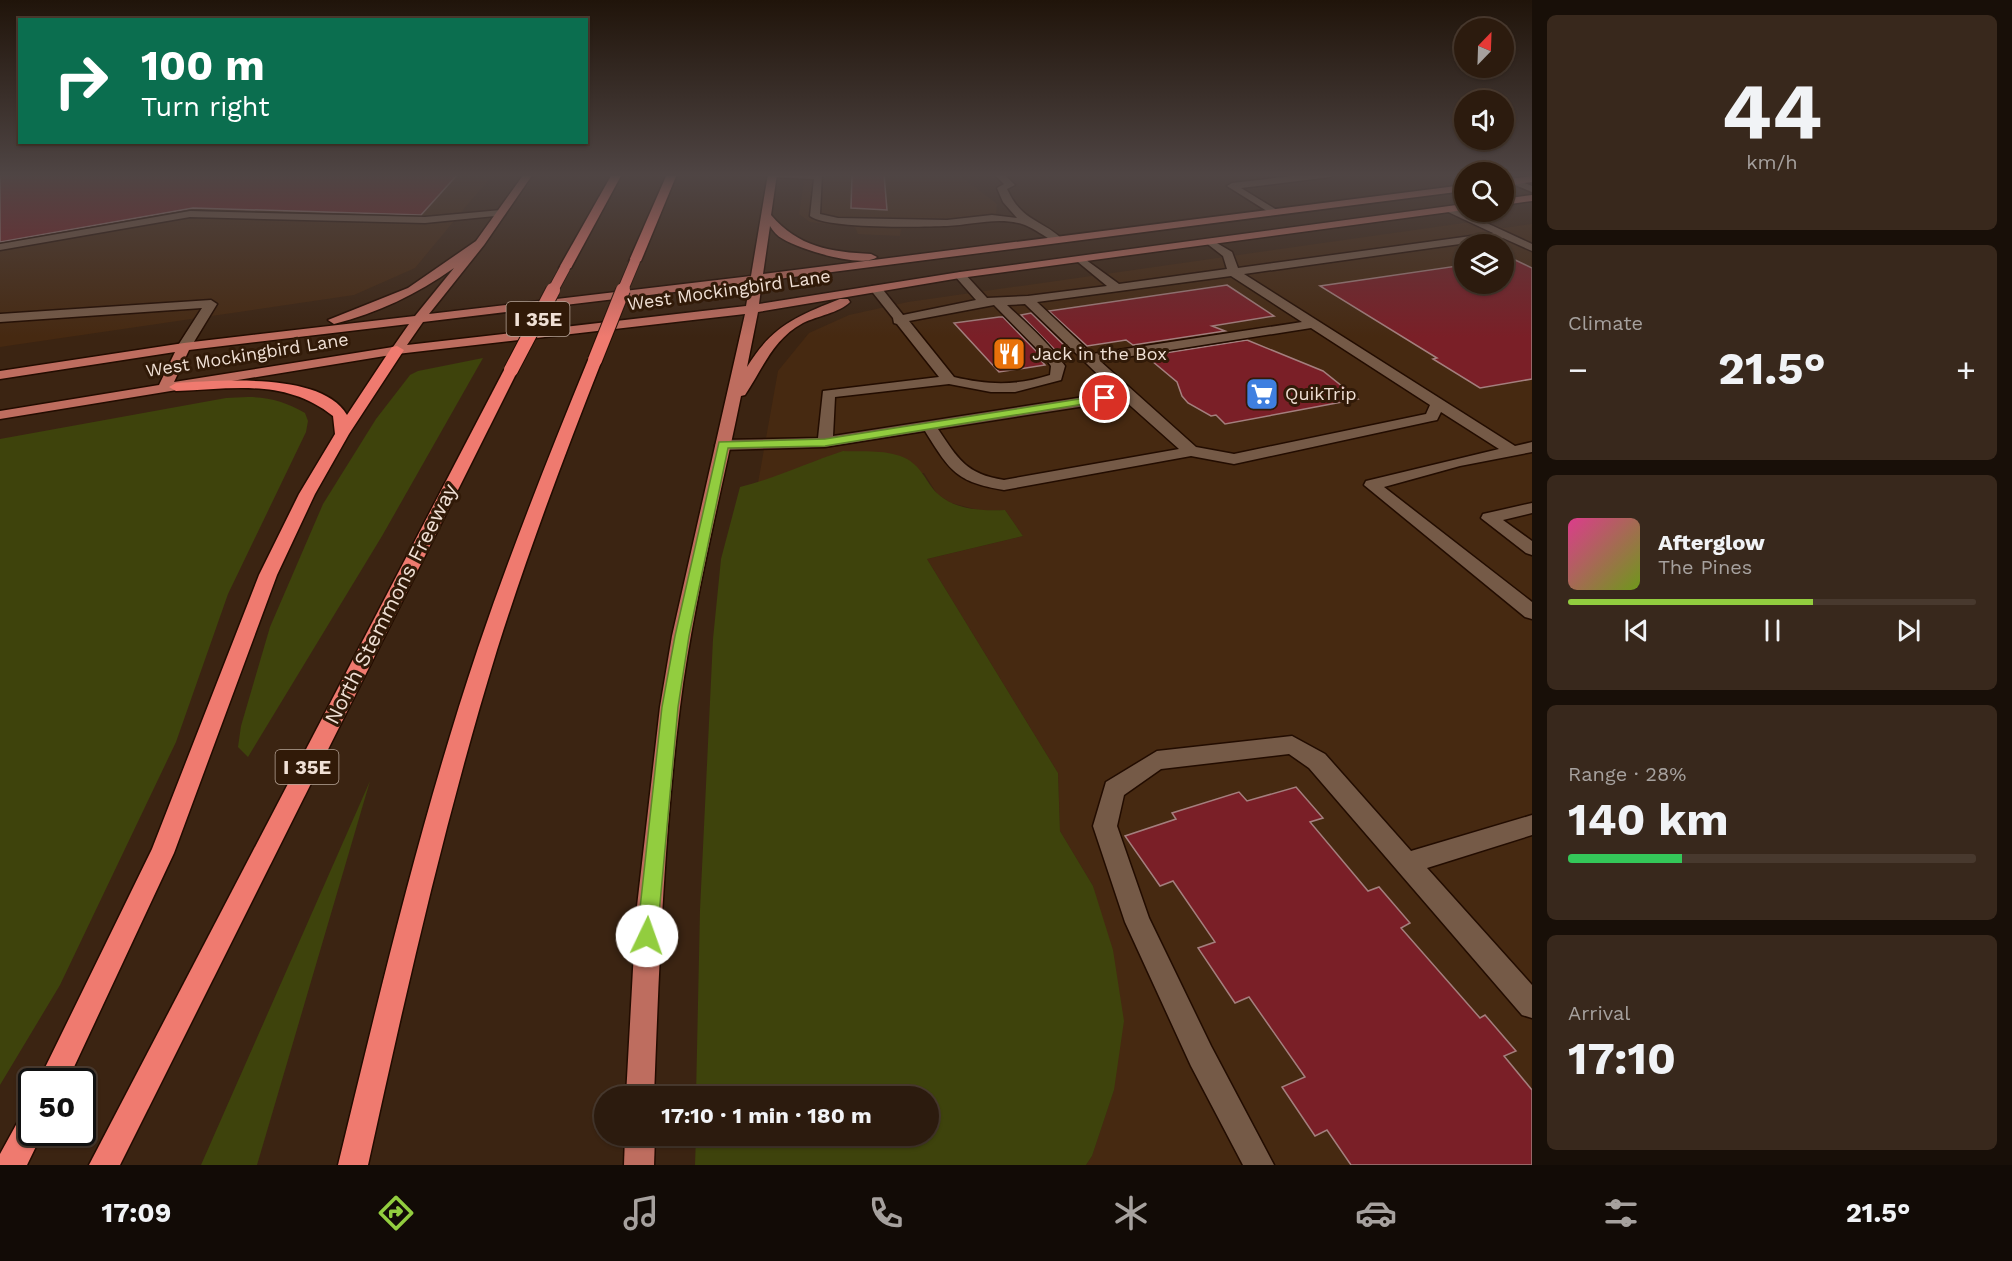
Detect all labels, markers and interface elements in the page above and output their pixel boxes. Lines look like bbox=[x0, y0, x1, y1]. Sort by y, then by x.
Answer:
north arrow bbox=[1454, 18, 1514, 78]
map controls bbox=[1454, 18, 1514, 294]
text: 100 m bbox=[141, 41, 265, 90]
icon: right bbox=[42, 42, 120, 120]
text: 44 bbox=[1722, 65, 1822, 157]
button: sound bbox=[1454, 90, 1514, 150]
text: Turn right bbox=[141, 91, 270, 123]
text: km/h bbox=[1746, 150, 1798, 174]
button: search bbox=[1454, 162, 1514, 222]
button: layers bbox=[1454, 234, 1514, 294]
street label: West Mockingbird Lane bbox=[626, 265, 832, 314]
road number: I 35E bbox=[506, 302, 570, 336]
text: Climate bbox=[1568, 311, 1643, 335]
street label: West Mockingbird Lane bbox=[144, 328, 350, 381]
restaurant icon: Jack in the Box bbox=[991, 336, 1027, 372]
text: 21.5° bbox=[1718, 342, 1826, 395]
place label: Jack in the Box bbox=[1032, 343, 1167, 364]
text: − bbox=[1568, 350, 1588, 389]
text: + bbox=[1956, 350, 1976, 389]
pin bbox=[1079, 372, 1130, 423]
supermarket icon: QuikTrip bbox=[1244, 376, 1280, 412]
icon: arrive bbox=[1088, 381, 1121, 414]
place label: QuikTrip bbox=[1285, 383, 1357, 404]
street label: North Stemmons Freeway bbox=[319, 479, 462, 728]
text: Afterglow bbox=[1658, 530, 1765, 555]
text: The Pines bbox=[1658, 555, 1752, 579]
icon: previous bbox=[1620, 614, 1653, 647]
icon: pause bbox=[1756, 614, 1789, 647]
icon: next bbox=[1892, 614, 1925, 647]
road number: I 35E bbox=[276, 750, 338, 784]
text: Range · 28% bbox=[1568, 762, 1686, 786]
text: 140 km bbox=[1568, 793, 1729, 846]
position arrow bbox=[615, 904, 679, 968]
text: Arrival bbox=[1568, 1001, 1630, 1025]
text: 17:10 bbox=[1568, 1032, 1676, 1085]
speed limit sign: 50 bbox=[18, 1068, 96, 1146]
text: 17:10 · 1 min · 180 m bbox=[661, 1103, 872, 1128]
icon: directions bbox=[375, 1192, 417, 1234]
icon: music bbox=[620, 1192, 662, 1234]
icon: phone bbox=[865, 1192, 907, 1234]
icon: climate bbox=[1110, 1192, 1152, 1234]
icon: car bbox=[1355, 1192, 1397, 1234]
icon: filters bbox=[1600, 1192, 1642, 1234]
text: 17:09 bbox=[102, 1197, 171, 1229]
text: 21.5° bbox=[1846, 1197, 1910, 1229]

